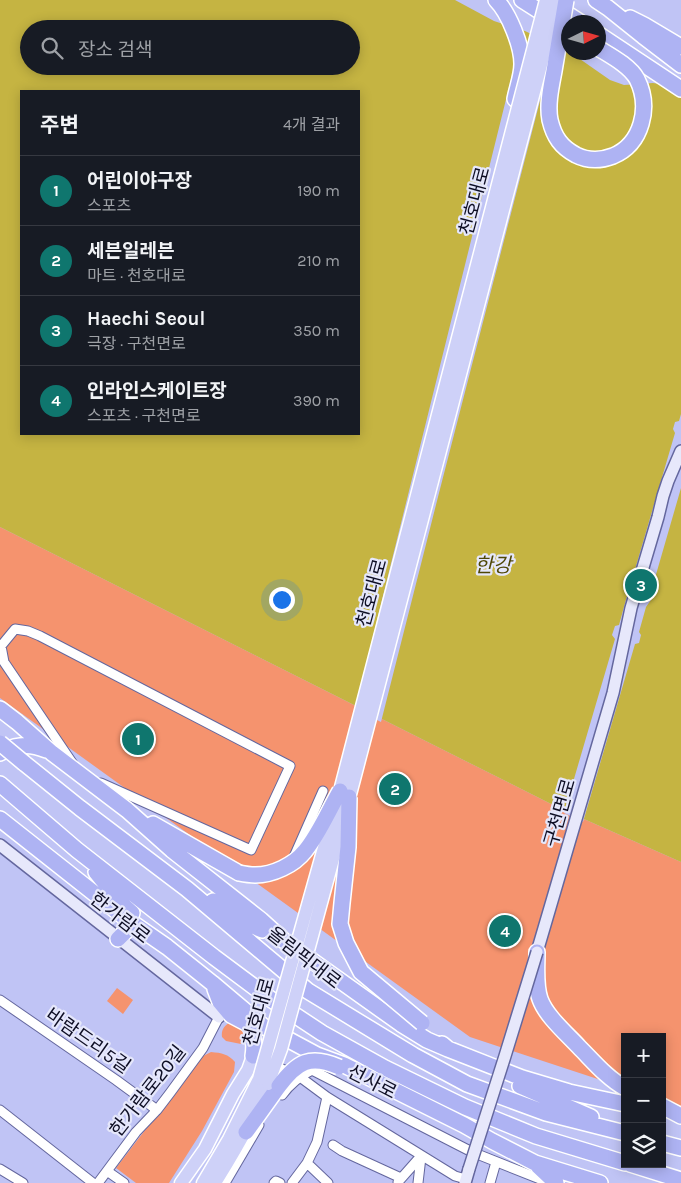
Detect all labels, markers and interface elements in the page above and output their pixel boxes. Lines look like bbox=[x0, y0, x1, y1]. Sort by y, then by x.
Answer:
north arrow bbox=[561, 15, 606, 60]
search box bbox=[20, 20, 360, 75]
icon: search bbox=[38, 34, 66, 62]
text: 장소 검색 bbox=[78, 39, 152, 61]
text: 주변 bbox=[40, 113, 79, 137]
text: 4개 결과 bbox=[283, 115, 340, 134]
street label: 천호대로 bbox=[455, 164, 495, 238]
text: 어린이야구장 bbox=[87, 170, 192, 192]
text: 1 bbox=[53, 181, 59, 200]
text: 190 m bbox=[297, 181, 340, 200]
text: 스포츠 bbox=[87, 196, 131, 215]
text: 세븐일레븐 bbox=[87, 240, 174, 262]
text: 2 bbox=[51, 251, 61, 270]
text: 210 m bbox=[297, 251, 340, 270]
text: 마트 · 천호대로 bbox=[87, 266, 186, 285]
text: Haechi Seoul bbox=[87, 308, 205, 330]
text: 3 bbox=[51, 321, 61, 340]
text: 350 m bbox=[293, 321, 340, 340]
text: 극장 · 구천면로 bbox=[87, 334, 186, 353]
text: 인라인스케이트장 bbox=[87, 380, 227, 402]
text: 4 bbox=[51, 391, 61, 410]
text: 390 m bbox=[293, 391, 340, 410]
text: 스포츠 · 구천면로 bbox=[87, 406, 201, 425]
water label: 한강 bbox=[475, 554, 514, 577]
street label: 천호대로 bbox=[352, 556, 392, 630]
pin: 3 bbox=[625, 566, 657, 604]
your location bbox=[269, 587, 295, 613]
pin: 1 bbox=[122, 720, 154, 758]
pin: 2 bbox=[379, 770, 411, 808]
street label: 구천면로 bbox=[540, 776, 580, 850]
street label: 한가람로 bbox=[86, 888, 154, 948]
pin: 4 bbox=[489, 912, 521, 950]
street label: 올림픽대로 bbox=[263, 922, 345, 994]
street label: 천호대로 bbox=[239, 975, 279, 1049]
street label: 바람드리5길 bbox=[41, 1004, 135, 1078]
map controls bbox=[621, 1033, 666, 1168]
button: + bbox=[621, 1033, 666, 1078]
street label: 한가람로20길 bbox=[106, 1041, 190, 1141]
street label: 선사로 bbox=[344, 1060, 400, 1104]
button: − bbox=[621, 1078, 666, 1123]
button: layers bbox=[621, 1123, 666, 1168]

